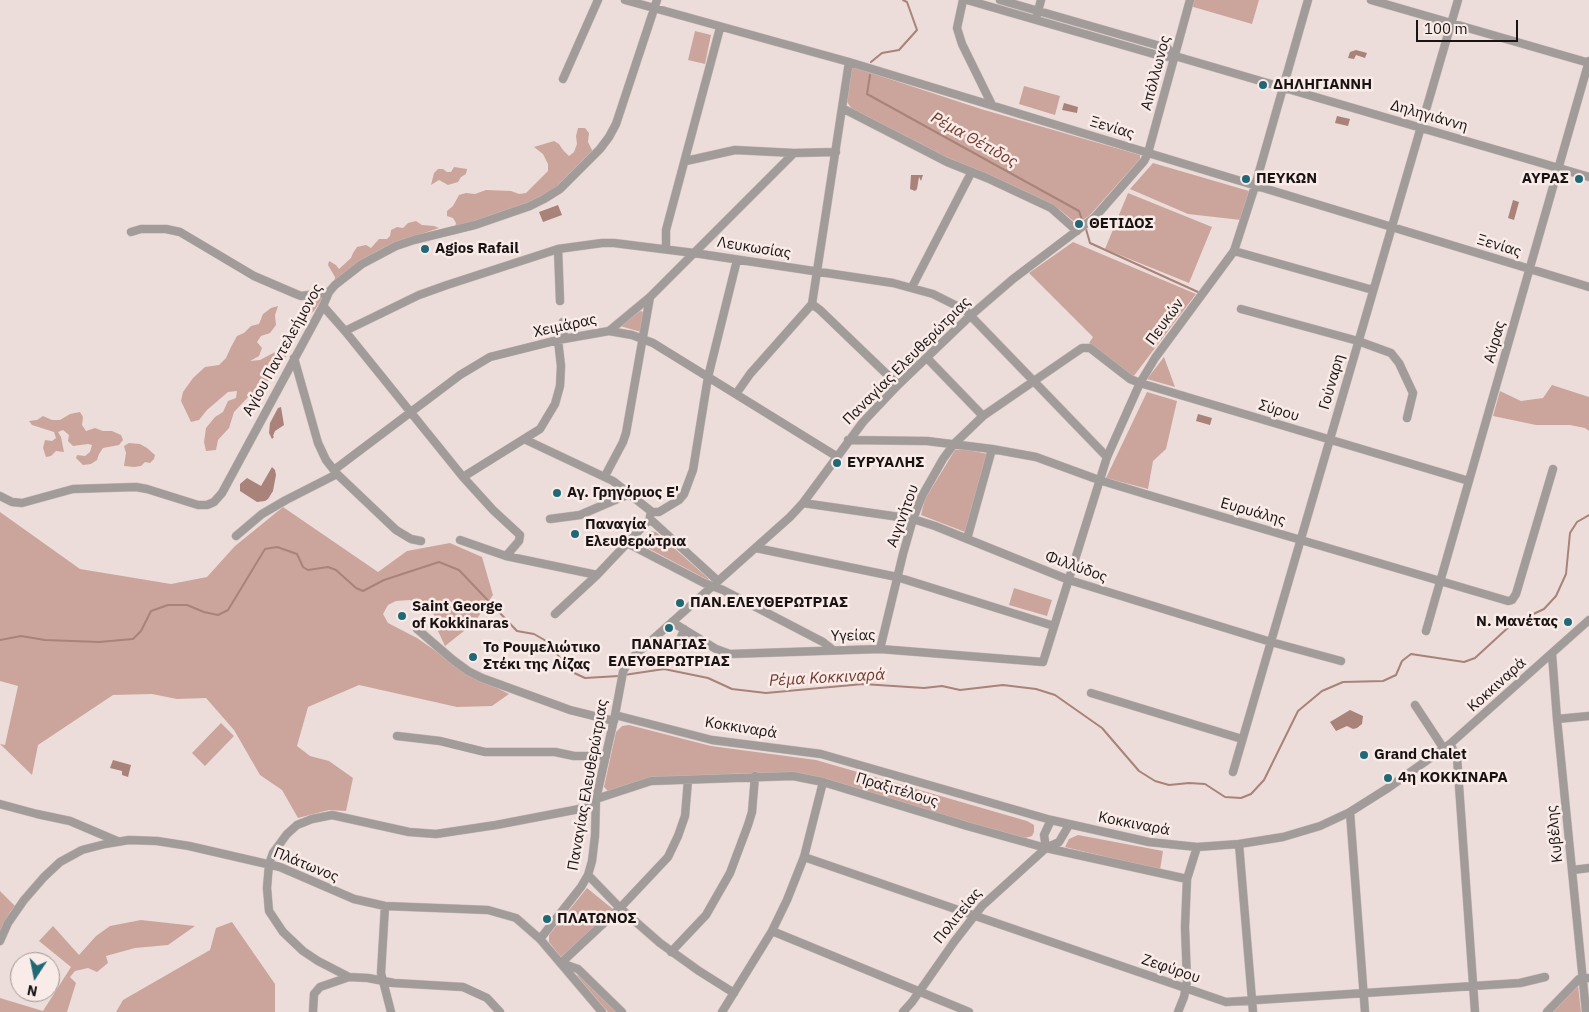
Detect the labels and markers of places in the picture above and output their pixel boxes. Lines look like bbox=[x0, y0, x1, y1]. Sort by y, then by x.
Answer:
place label: ΔΗΛΗΓΙΑΝΝΗ bbox=[1273, 76, 1372, 94]
marker: ΔΗΛΗΓΙΑΝΝΗ bbox=[1257, 79, 1269, 91]
place label: ΠΕΥΚΩΝ bbox=[1256, 170, 1317, 188]
place label: ΑΥΡΑΣ bbox=[1522, 170, 1569, 188]
marker: ΠΕΥΚΩΝ bbox=[1240, 173, 1252, 185]
marker: ΑΥΡΑΣ bbox=[1573, 173, 1585, 185]
place label: ΘΕΤΙΔΟΣ bbox=[1089, 215, 1154, 233]
marker: ΘΕΤΙΔΟΣ bbox=[1073, 218, 1085, 230]
place label: Agios Rafail bbox=[435, 240, 519, 258]
marker: Agios Rafail bbox=[419, 243, 431, 255]
place label: ΕΥΡΥΑΛΗΣ bbox=[847, 454, 925, 472]
marker: ΕΥΡΥΑΛΗΣ bbox=[831, 457, 843, 469]
place label: Αγ. Γρηγόριος Ε' bbox=[567, 484, 679, 502]
marker: Αγ. Γρηγόριος Ε' bbox=[551, 487, 563, 499]
place label: Παναγία Ελευθερώτρια bbox=[585, 516, 686, 551]
marker: Παναγία Ελευθερώτρια bbox=[569, 528, 581, 540]
place label: ΠΑΝ.ΕΛΕΥΘΕΡΩΤΡΙΑΣ bbox=[690, 594, 848, 612]
marker: ΠΑΝ.ΕΛΕΥΘΕΡΩΤΡΙΑΣ bbox=[674, 597, 686, 609]
place label: Saint George of Kokkinaras bbox=[412, 598, 509, 633]
marker: Saint George of Kokkinaras bbox=[396, 610, 408, 622]
place label: Ν. Μανέτας bbox=[1476, 613, 1558, 631]
marker: Ν. Μανέτας bbox=[1562, 616, 1574, 628]
marker: ΠΑΝΑΓΙΑΣ ΕΛΕΥΘΕΡΩΤΡΙΑΣ bbox=[663, 622, 675, 634]
place label: ΠΑΝΑΓΙΑΣ ΕΛΕΥΘΕΡΩΤΡΙΑΣ bbox=[608, 636, 730, 671]
place label: Το Ρουμελιώτικο Στέκι της Λίζας bbox=[483, 639, 600, 674]
marker: Το Ρουμελιώτικο Στέκι της Λίζας bbox=[467, 651, 479, 663]
place label: Grand Chalet bbox=[1374, 746, 1467, 764]
marker: Grand Chalet bbox=[1358, 749, 1370, 761]
place label: 4η ΚΟΚΚΙΝΑΡΑ bbox=[1398, 769, 1508, 787]
marker: 4η ΚΟΚΚΙΝΑΡΑ bbox=[1382, 772, 1394, 784]
place label: ΠΛΑΤΩΝΟΣ bbox=[557, 910, 637, 928]
marker: ΠΛΑΤΩΝΟΣ bbox=[541, 913, 553, 925]

